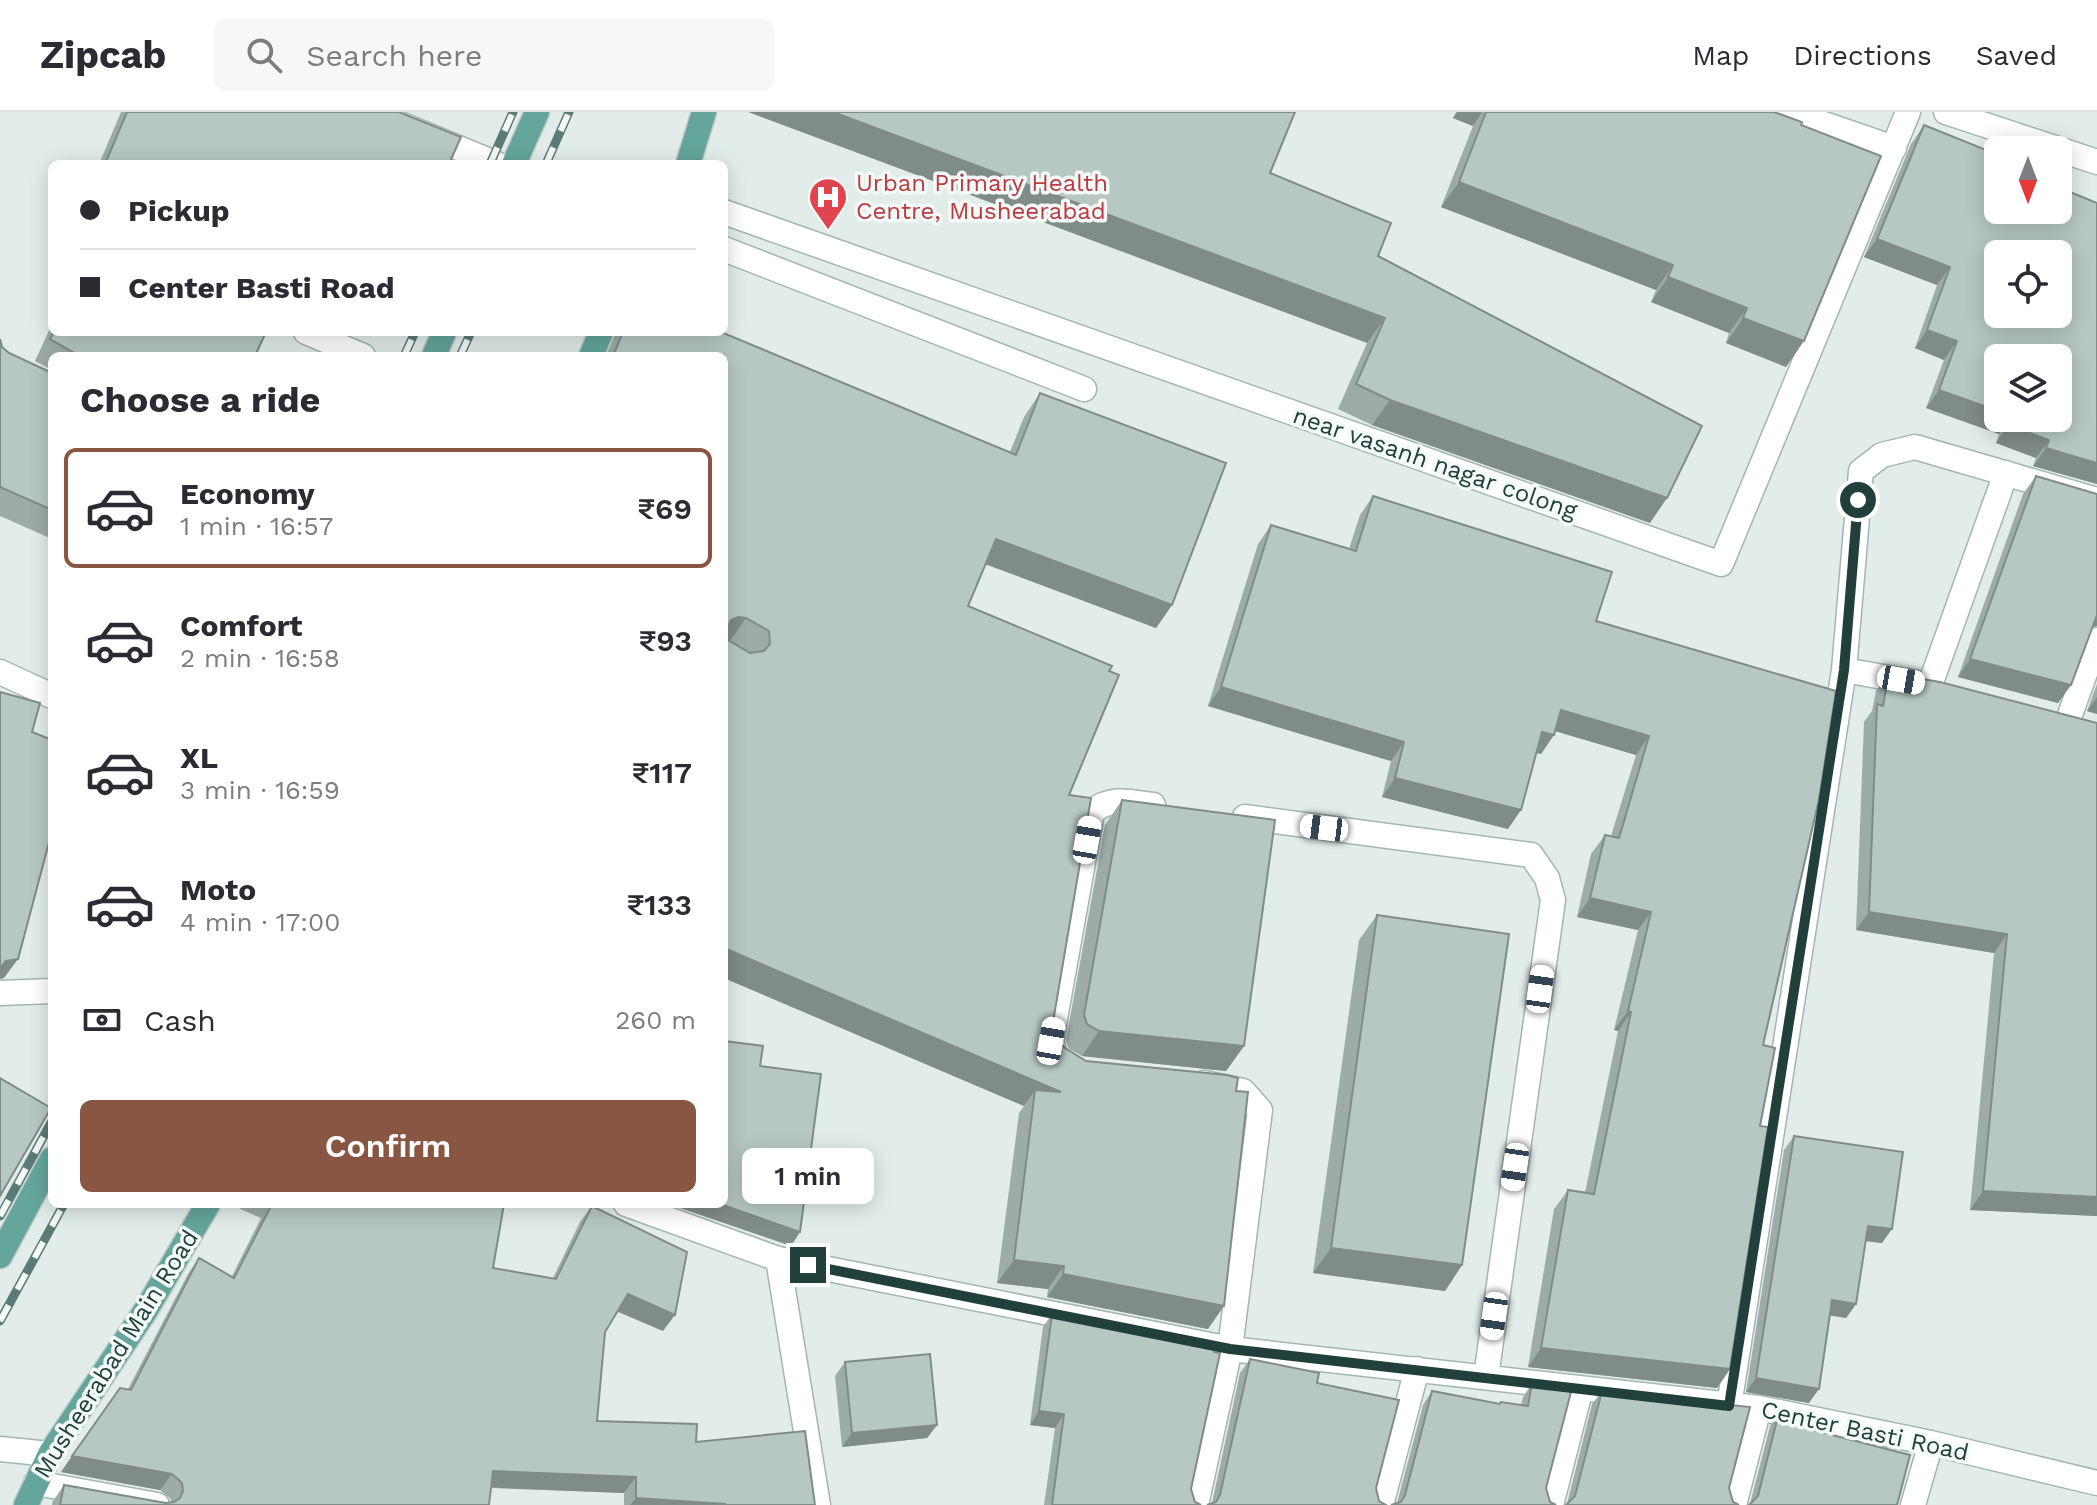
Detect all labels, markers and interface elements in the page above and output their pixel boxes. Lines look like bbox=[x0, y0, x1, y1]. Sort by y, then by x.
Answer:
search box bbox=[214, 19, 774, 91]
text: Zipcab bbox=[40, 33, 166, 77]
icon: search bbox=[242, 33, 286, 77]
text: Search here bbox=[306, 38, 482, 73]
text: Map bbox=[1692, 39, 1749, 72]
text: Directions bbox=[1793, 39, 1932, 72]
text: Saved bbox=[1976, 39, 2057, 72]
north arrow bbox=[1984, 136, 2072, 224]
map controls bbox=[1984, 136, 2072, 432]
place label: Urban Primary Health Centre, Musheerabad bbox=[856, 169, 1108, 225]
hospital icon: Urban Primary Health Centre, Musheerabad bbox=[807, 176, 849, 231]
text: Pickup bbox=[128, 193, 230, 228]
button: locate bbox=[1984, 240, 2072, 328]
text: Center Basti Road bbox=[128, 270, 394, 305]
button: layers bbox=[1984, 344, 2072, 432]
text: Choose a ride bbox=[80, 379, 320, 421]
street label: near vasanh nagar colong bbox=[1289, 401, 1581, 525]
icon: car bbox=[84, 472, 156, 544]
text: Economy bbox=[180, 476, 315, 511]
route start bbox=[1840, 482, 1876, 518]
text: ₹69 bbox=[638, 491, 692, 526]
text: 1 min · 16:57 bbox=[180, 511, 333, 541]
icon: car bbox=[84, 604, 156, 676]
text: Comfort bbox=[180, 608, 302, 643]
text: ₹93 bbox=[639, 623, 692, 658]
text: 2 min · 16:58 bbox=[180, 643, 340, 673]
car bbox=[1875, 664, 1927, 696]
icon: car bbox=[84, 736, 156, 808]
text: XL bbox=[180, 740, 218, 775]
text: ₹117 bbox=[632, 755, 692, 790]
text: 3 min · 16:59 bbox=[180, 775, 340, 805]
car bbox=[1299, 813, 1349, 843]
car bbox=[1071, 814, 1103, 866]
icon: car bbox=[84, 868, 156, 940]
text: Moto bbox=[180, 872, 256, 907]
text: ₹133 bbox=[627, 887, 692, 922]
text: 4 min · 17:00 bbox=[180, 907, 340, 937]
car bbox=[1525, 964, 1555, 1014]
icon: cash bbox=[80, 998, 124, 1042]
text: Cash bbox=[144, 1003, 216, 1038]
text: 260 m bbox=[615, 1005, 696, 1035]
car bbox=[1035, 1015, 1067, 1067]
button: Confirm bbox=[80, 1100, 696, 1192]
car bbox=[1500, 1142, 1530, 1192]
callout: 1 min bbox=[742, 1149, 874, 1205]
text: 1 min bbox=[775, 1161, 841, 1191]
street label: Musheerabad Main Road bbox=[28, 1225, 204, 1483]
route end bbox=[790, 1247, 826, 1283]
car bbox=[1479, 1291, 1509, 1341]
street label: Center Basti Road bbox=[1759, 1395, 1971, 1467]

